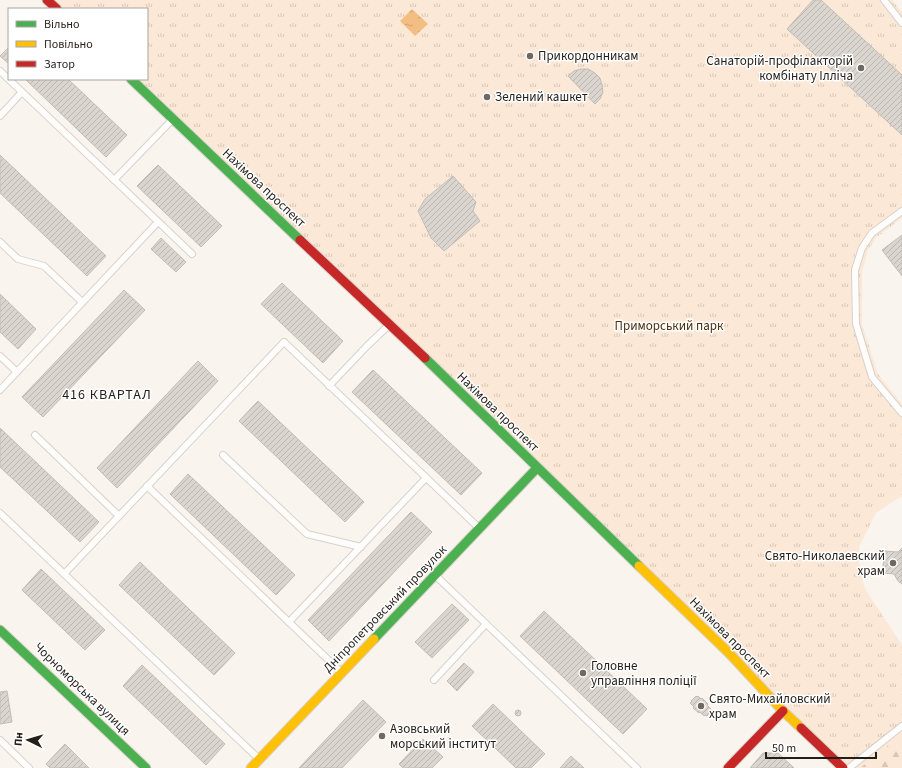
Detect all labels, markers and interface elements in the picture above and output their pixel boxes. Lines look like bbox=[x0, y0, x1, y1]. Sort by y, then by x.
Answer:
legend bbox=[8, 8, 148, 80]
text: Вільно bbox=[44, 16, 80, 33]
text: Повільно bbox=[44, 36, 93, 53]
place label: Прикордонникам bbox=[538, 47, 638, 65]
marker: Прикордонникам bbox=[525, 51, 535, 61]
place label: Санаторій-профілакторій комбінату Ілліча bbox=[706, 52, 853, 85]
text: Затор bbox=[44, 56, 75, 73]
marker: Санаторій-профілакторій комбінату Ілліча bbox=[856, 63, 866, 73]
place label: Зелений кашкет bbox=[495, 88, 588, 106]
marker: Зелений кашкет bbox=[482, 92, 492, 102]
street label: Нахімова проспект bbox=[218, 144, 310, 232]
park label: Приморський парк bbox=[615, 317, 724, 335]
street label: Нахімова проспект bbox=[453, 368, 543, 456]
district label: 416 КВАРТАЛ bbox=[62, 385, 152, 405]
street label: Дніпропетровський провулок bbox=[319, 541, 451, 677]
place label: Свято-Николаевский храм bbox=[765, 547, 885, 580]
marker: Свято-Николаевский храм bbox=[888, 558, 898, 568]
street label: Нахімова проспект bbox=[685, 593, 775, 683]
street label: Чорноморська вулиця bbox=[30, 638, 134, 740]
place label: Головне управління поліції bbox=[591, 657, 697, 690]
marker: Головне управління поліції bbox=[578, 668, 588, 678]
place label: Свято-Михайловский храм bbox=[709, 690, 831, 723]
marker: Свято-Михайловский храм bbox=[696, 701, 706, 711]
north arrow bbox=[8, 720, 48, 760]
place label: Азовський морський інститут bbox=[390, 720, 496, 753]
marker: Азовський морський інститут bbox=[377, 731, 387, 741]
text: Пн bbox=[10, 732, 27, 747]
scale bar bbox=[766, 734, 876, 760]
text: 50 m bbox=[772, 740, 796, 757]

